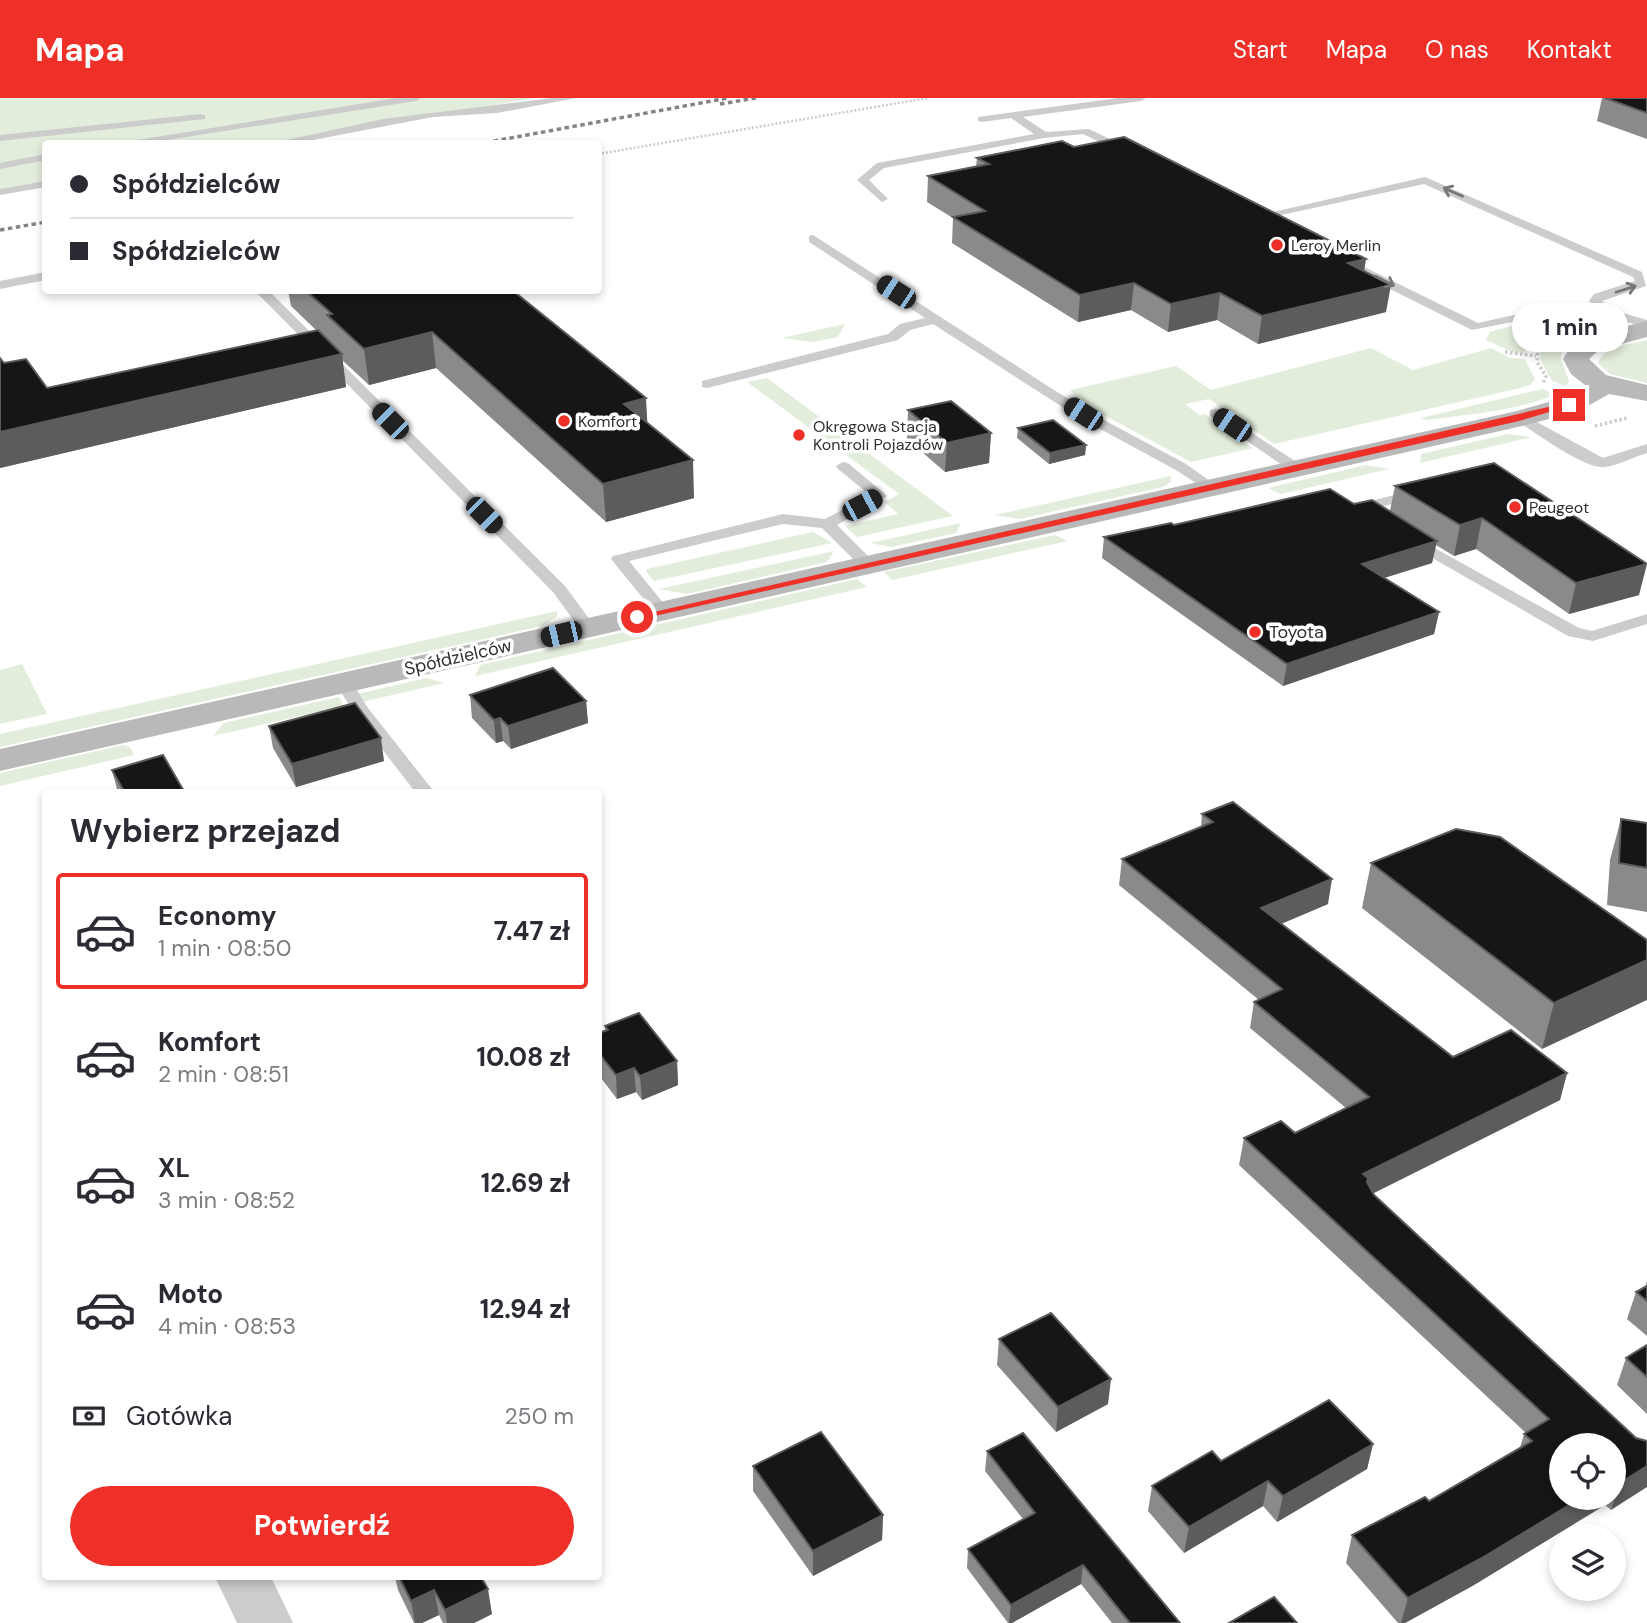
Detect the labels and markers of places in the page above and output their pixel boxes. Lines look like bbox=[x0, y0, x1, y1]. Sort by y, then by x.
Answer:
place label: Leroy Merlin bbox=[1291, 235, 1381, 256]
marker: Leroy Merlin bbox=[1269, 237, 1285, 253]
place label: Komfort bbox=[578, 411, 637, 432]
marker: Komfort bbox=[556, 413, 572, 429]
place label: Okręgowa Stacja Kontroli Pojazdów bbox=[813, 416, 943, 455]
marker: Okręgowa Stacja Kontroli Pojazdów bbox=[791, 427, 807, 443]
place label: Peugeot bbox=[1529, 497, 1589, 518]
marker: Peugeot bbox=[1507, 499, 1523, 515]
place label: Toyota bbox=[1269, 620, 1324, 644]
marker: Toyota bbox=[1247, 624, 1263, 640]

